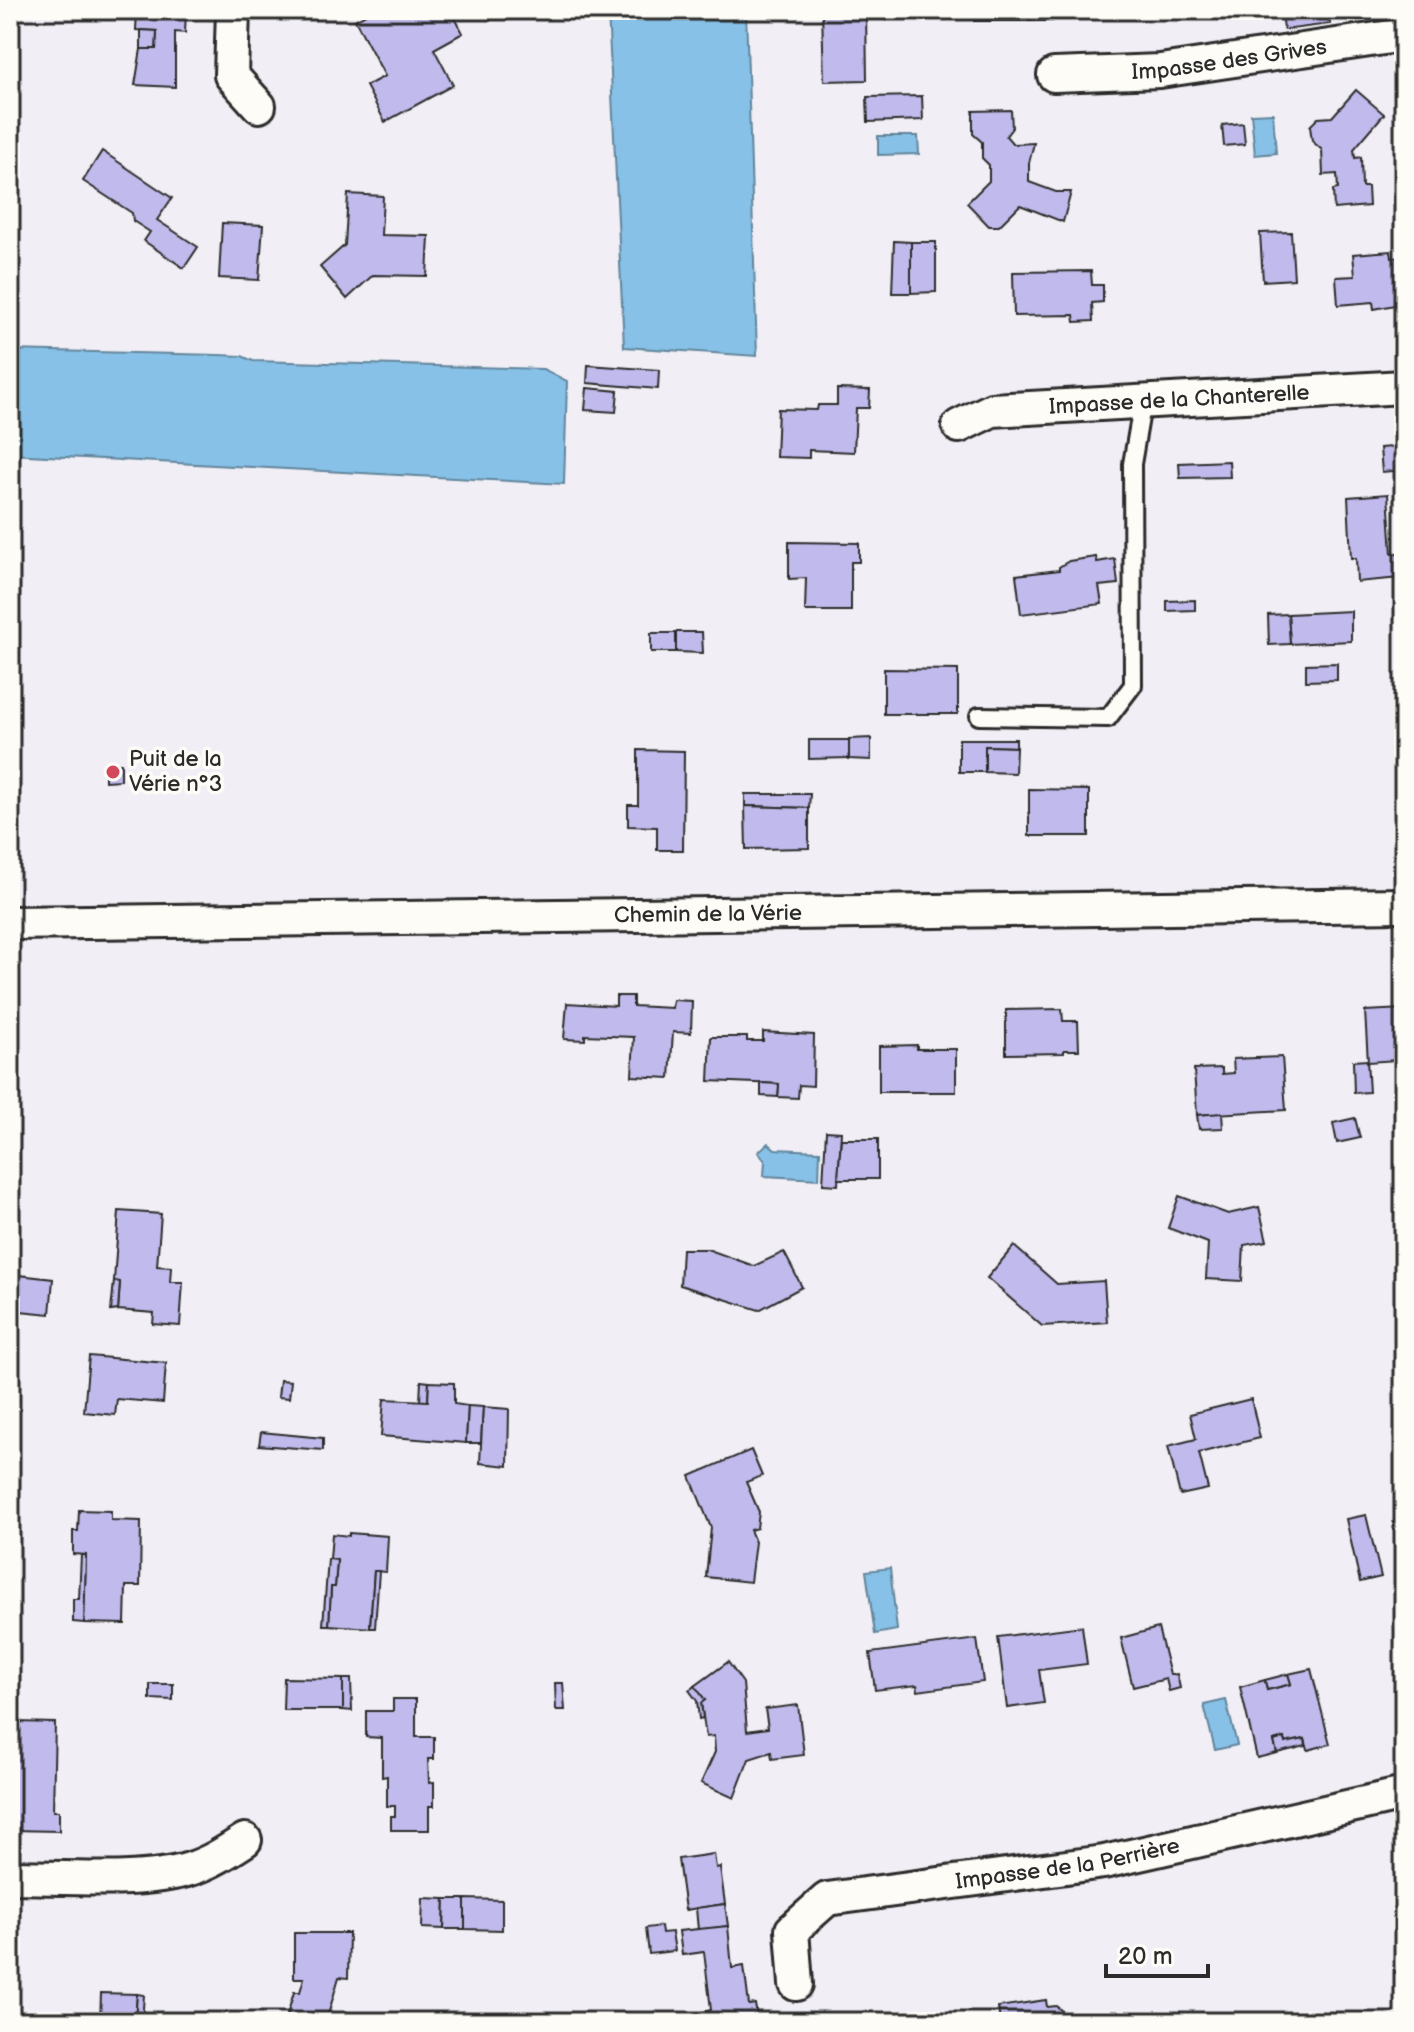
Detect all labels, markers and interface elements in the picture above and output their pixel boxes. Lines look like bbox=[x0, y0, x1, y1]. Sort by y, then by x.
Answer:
street label: Impasse des Grives bbox=[1131, 33, 1329, 86]
street label: Impasse de la Chanterelle bbox=[1048, 379, 1310, 420]
place label: Puit de la Vérie n°3 bbox=[129, 746, 222, 798]
marker: Puit de la Vérie n°3 bbox=[104, 763, 122, 781]
street label: Chemin de la Vérie bbox=[614, 899, 802, 929]
street label: Impasse de la Perrière bbox=[954, 1832, 1182, 1895]
scale bar bbox=[1106, 1928, 1208, 1978]
text: 20 m bbox=[1118, 1942, 1173, 1971]

